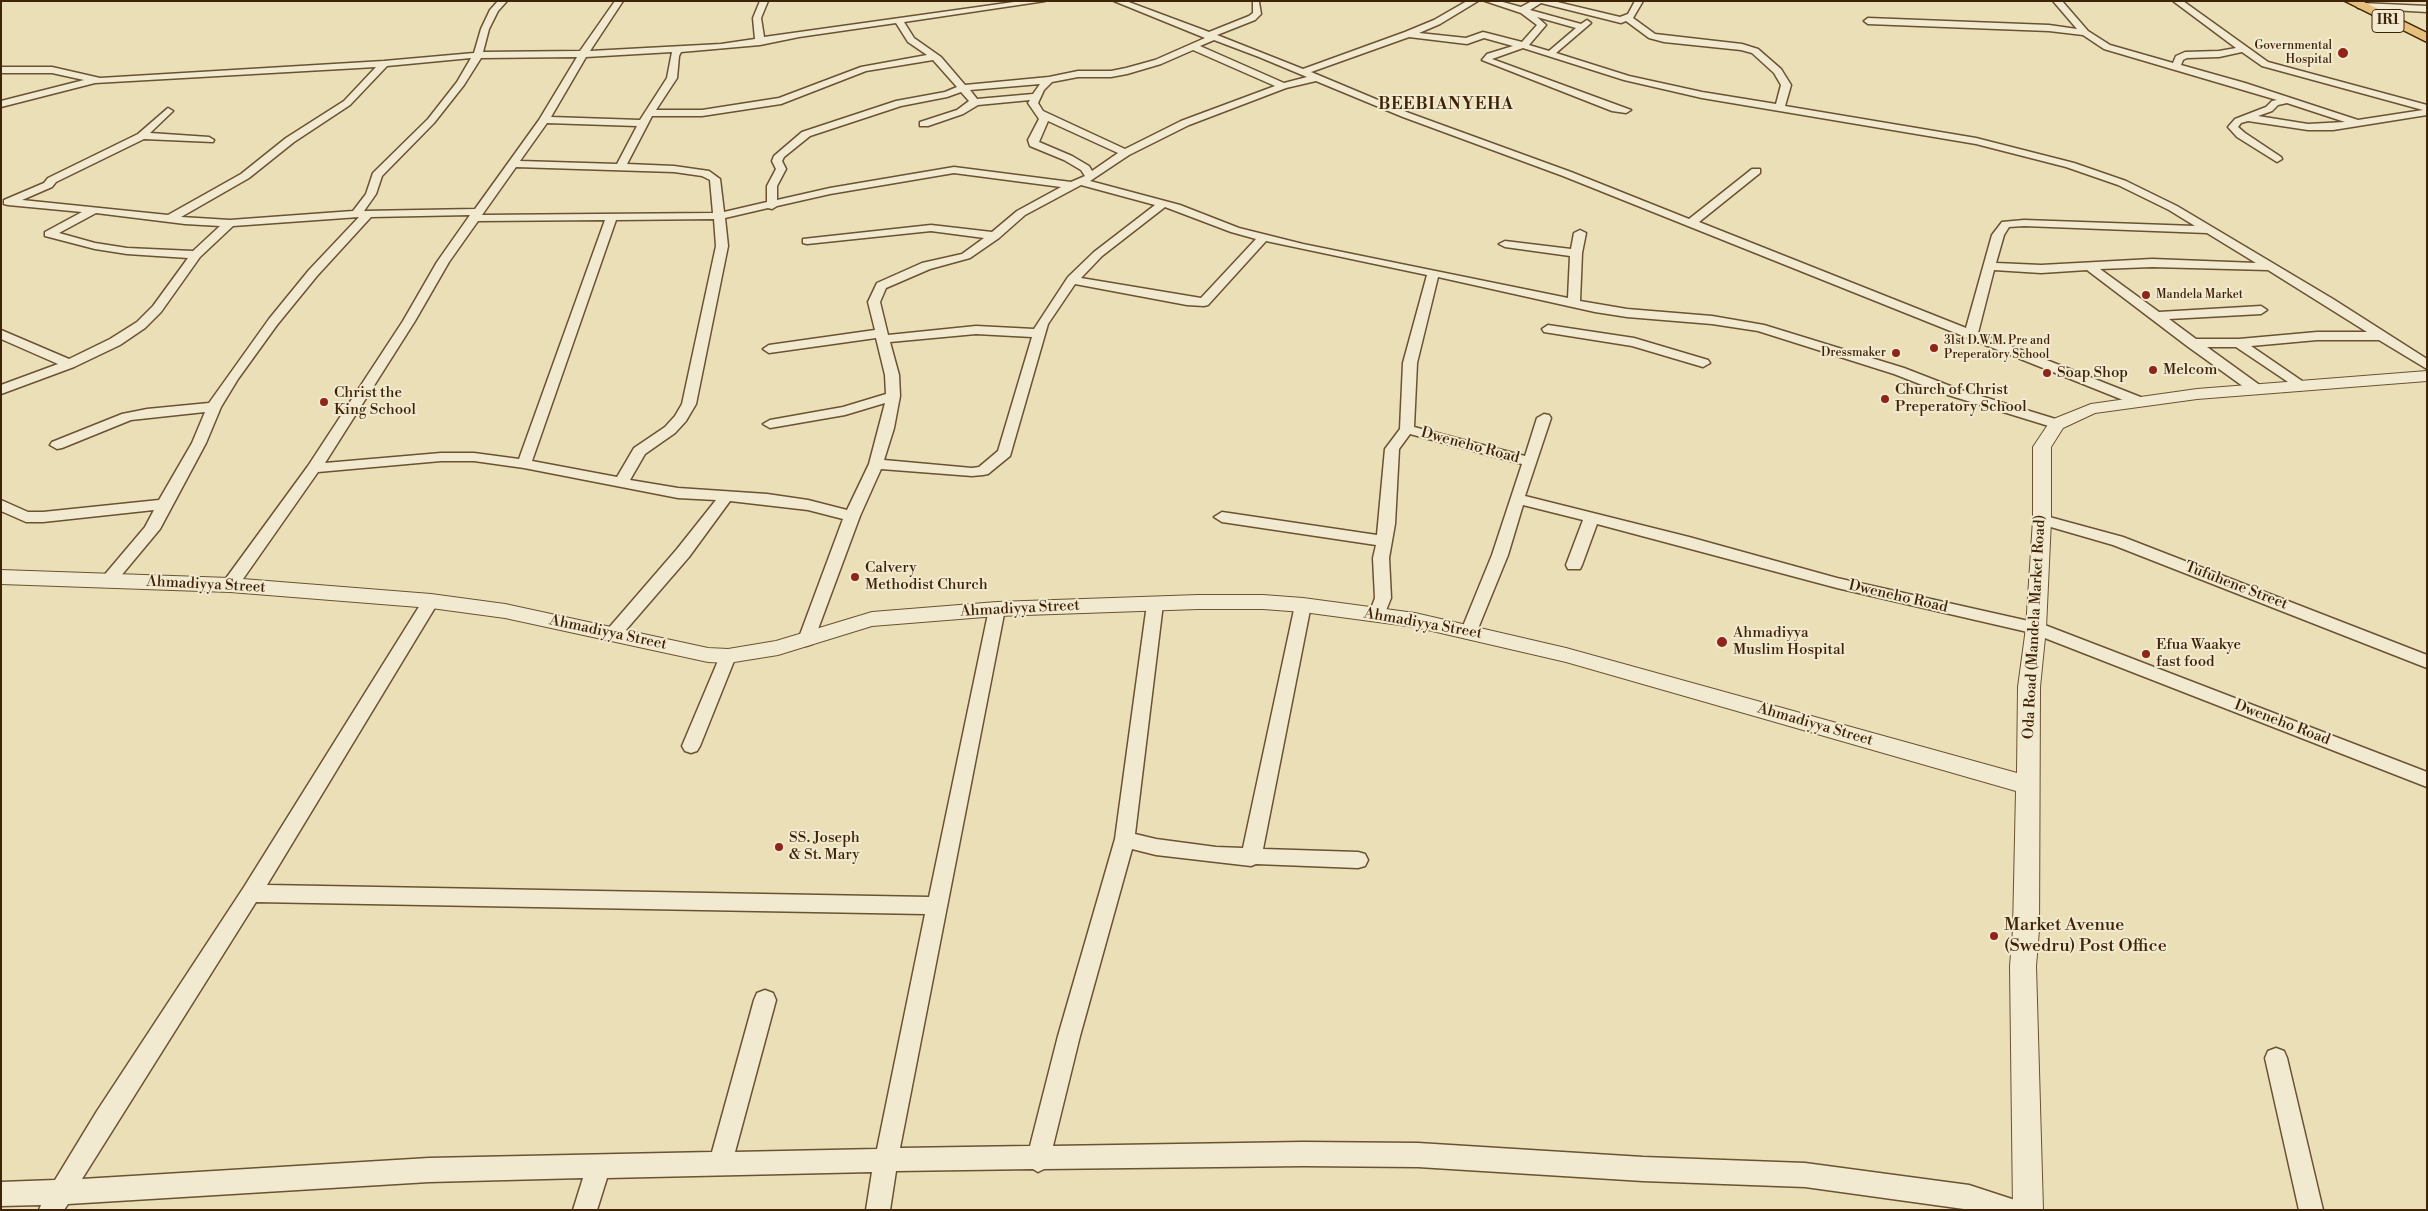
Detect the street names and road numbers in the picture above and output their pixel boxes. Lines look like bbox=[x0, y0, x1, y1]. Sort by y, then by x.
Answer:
road number: IR1 bbox=[2372, 10, 2404, 32]
street label: Dweneho Road bbox=[1419, 424, 1521, 468]
street label: Oda Road (Mandela Market Road) bbox=[2020, 514, 2050, 740]
street label: Tufuhene Street bbox=[2182, 558, 2290, 614]
street label: Ahmadiyya Street bbox=[146, 573, 266, 597]
street label: Dweneho Road bbox=[1847, 577, 1949, 617]
street label: Ahmadiyya Street bbox=[960, 597, 1080, 621]
street label: Ahmadiyya Street bbox=[1363, 605, 1483, 643]
street label: Ahmadiyya Street bbox=[548, 612, 668, 654]
street label: Dweneho Road bbox=[2232, 696, 2332, 750]
street label: Ahmadiyya Street bbox=[1755, 700, 1875, 750]

